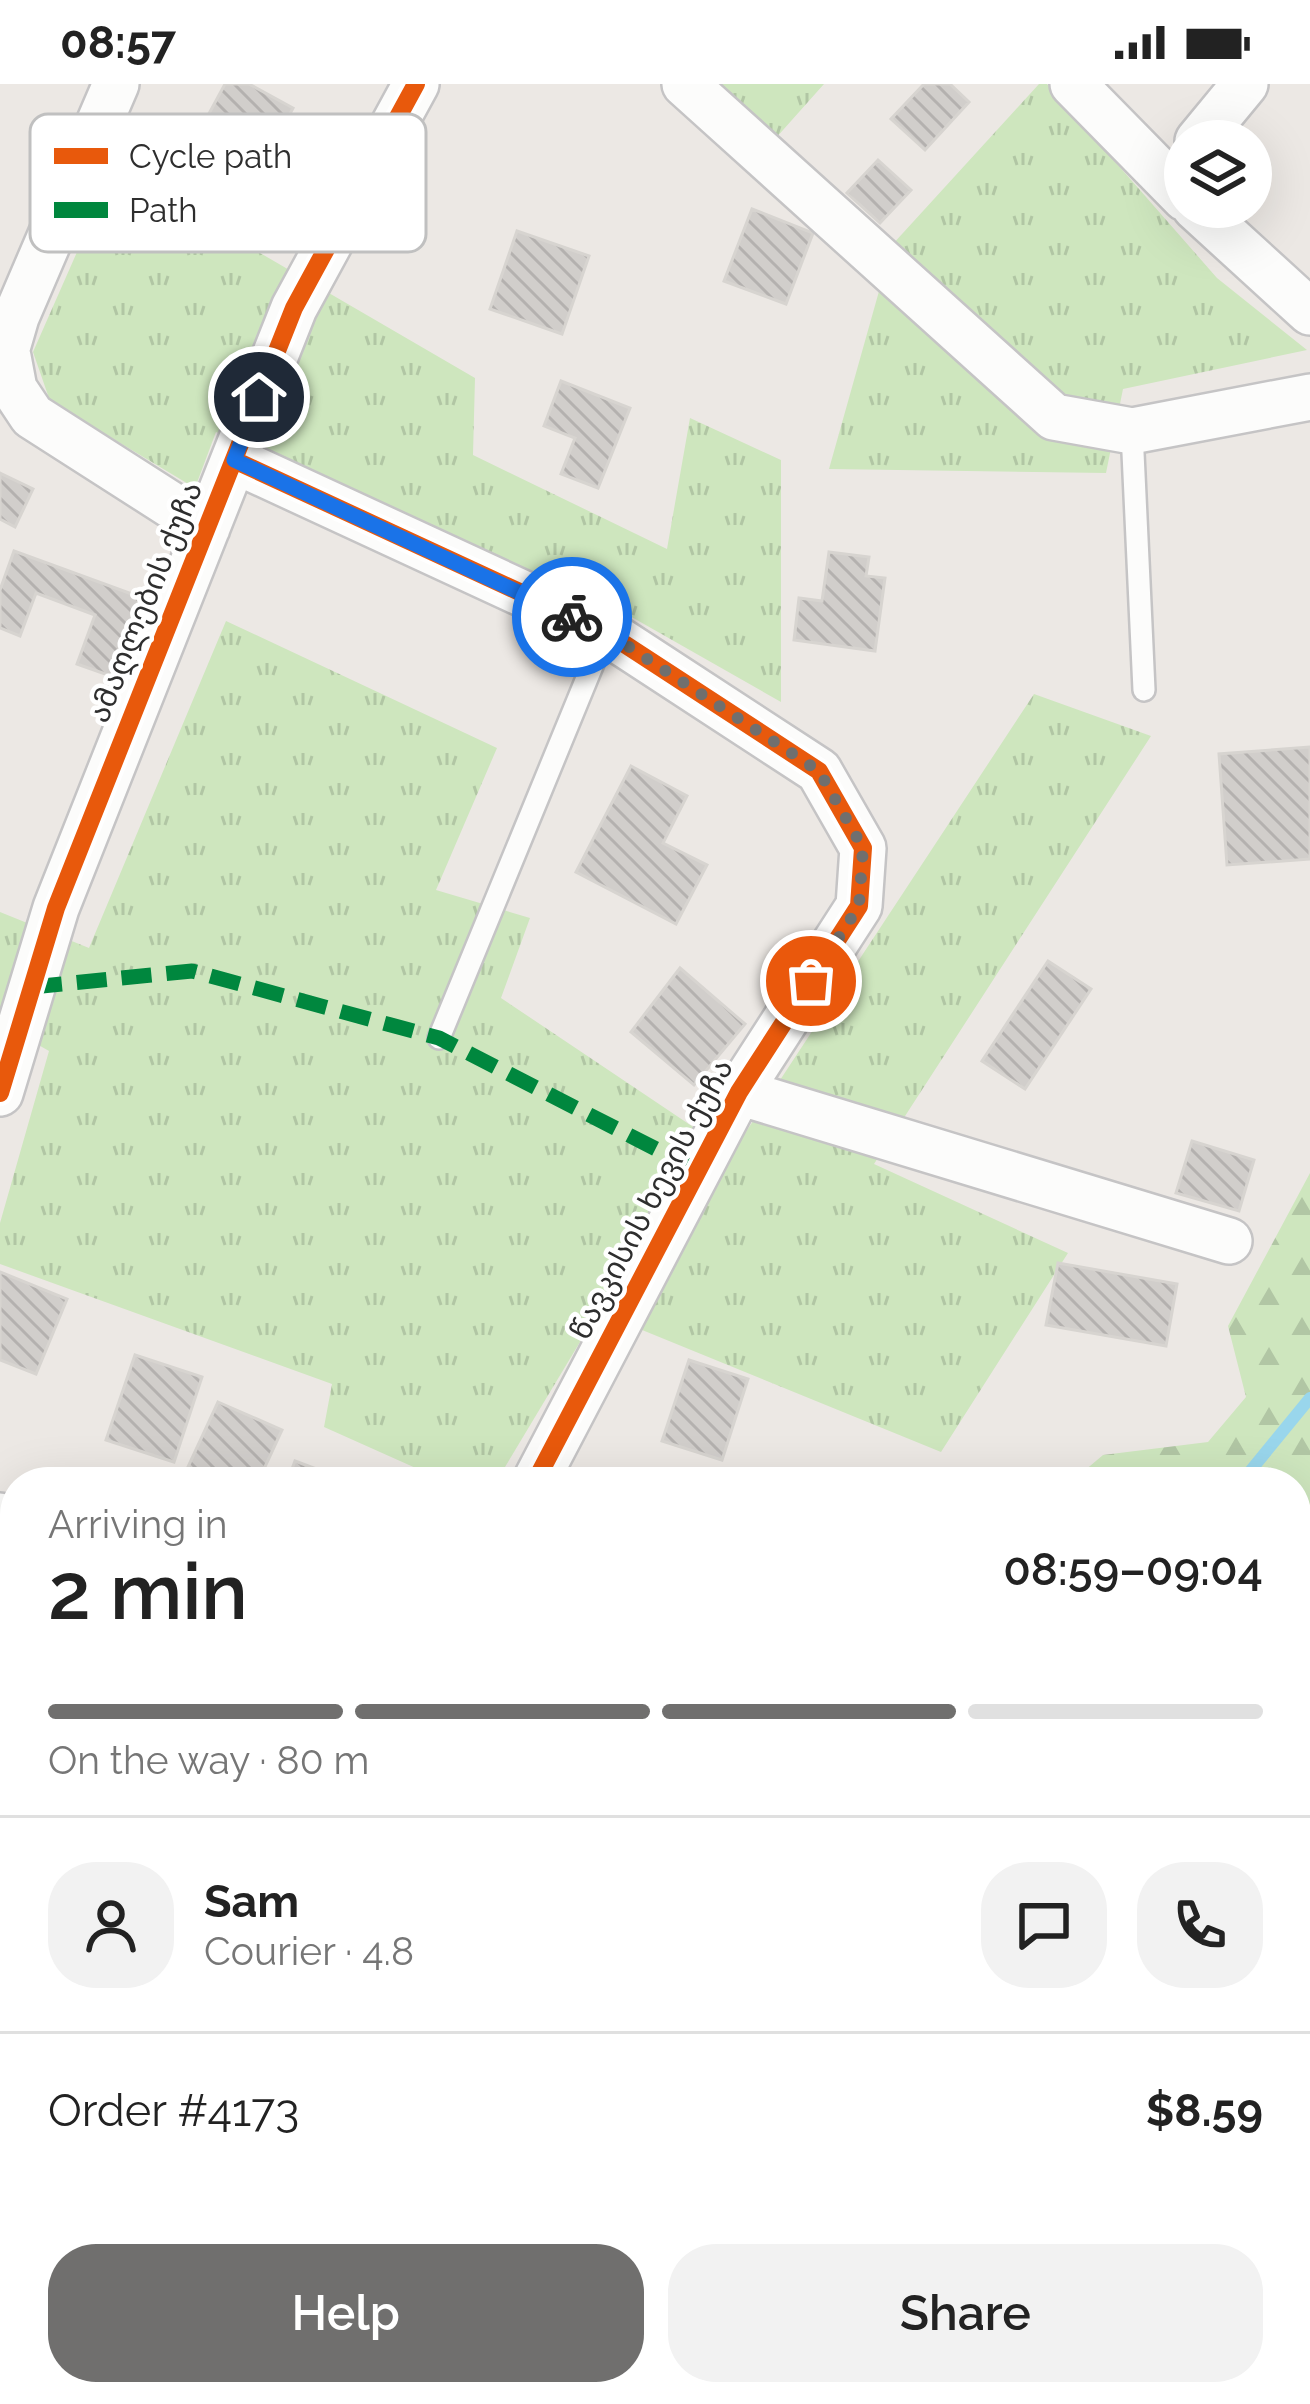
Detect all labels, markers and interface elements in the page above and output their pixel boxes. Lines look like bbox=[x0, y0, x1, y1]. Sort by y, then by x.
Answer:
text: 08:57 bbox=[60, 16, 176, 69]
legend bbox=[30, 114, 426, 252]
map controls bbox=[1164, 120, 1272, 228]
button: layers bbox=[1164, 120, 1272, 228]
text: Cycle path bbox=[129, 137, 292, 176]
text: Path bbox=[129, 191, 198, 230]
pin bbox=[208, 346, 310, 448]
icon: home bbox=[226, 364, 292, 430]
street label: ამაღლების ქუჩა bbox=[81, 477, 210, 728]
courier bbox=[512, 557, 632, 677]
icon: bike bbox=[539, 584, 605, 650]
pin bbox=[760, 930, 862, 1032]
icon: bag bbox=[778, 948, 844, 1014]
street label: წავკისის ხევის ქუჩა bbox=[562, 1053, 741, 1346]
text: Arriving in bbox=[48, 1501, 228, 1547]
text: 08:59–09:04 bbox=[1003, 1543, 1263, 1596]
text: 2 min bbox=[48, 1546, 248, 1637]
text: On the way · 80 m bbox=[48, 1737, 369, 1783]
button: person bbox=[48, 1862, 174, 1988]
button: chat bbox=[981, 1862, 1107, 1988]
button: phone bbox=[1137, 1862, 1263, 1988]
text: Sam bbox=[204, 1875, 299, 1928]
text: Courier · 4.8 bbox=[204, 1928, 414, 1974]
text: Order #4173 bbox=[48, 2084, 299, 2137]
text: $8.59 bbox=[1146, 2084, 1263, 2137]
button: Help bbox=[48, 2244, 644, 2382]
button: Share bbox=[668, 2244, 1263, 2382]

